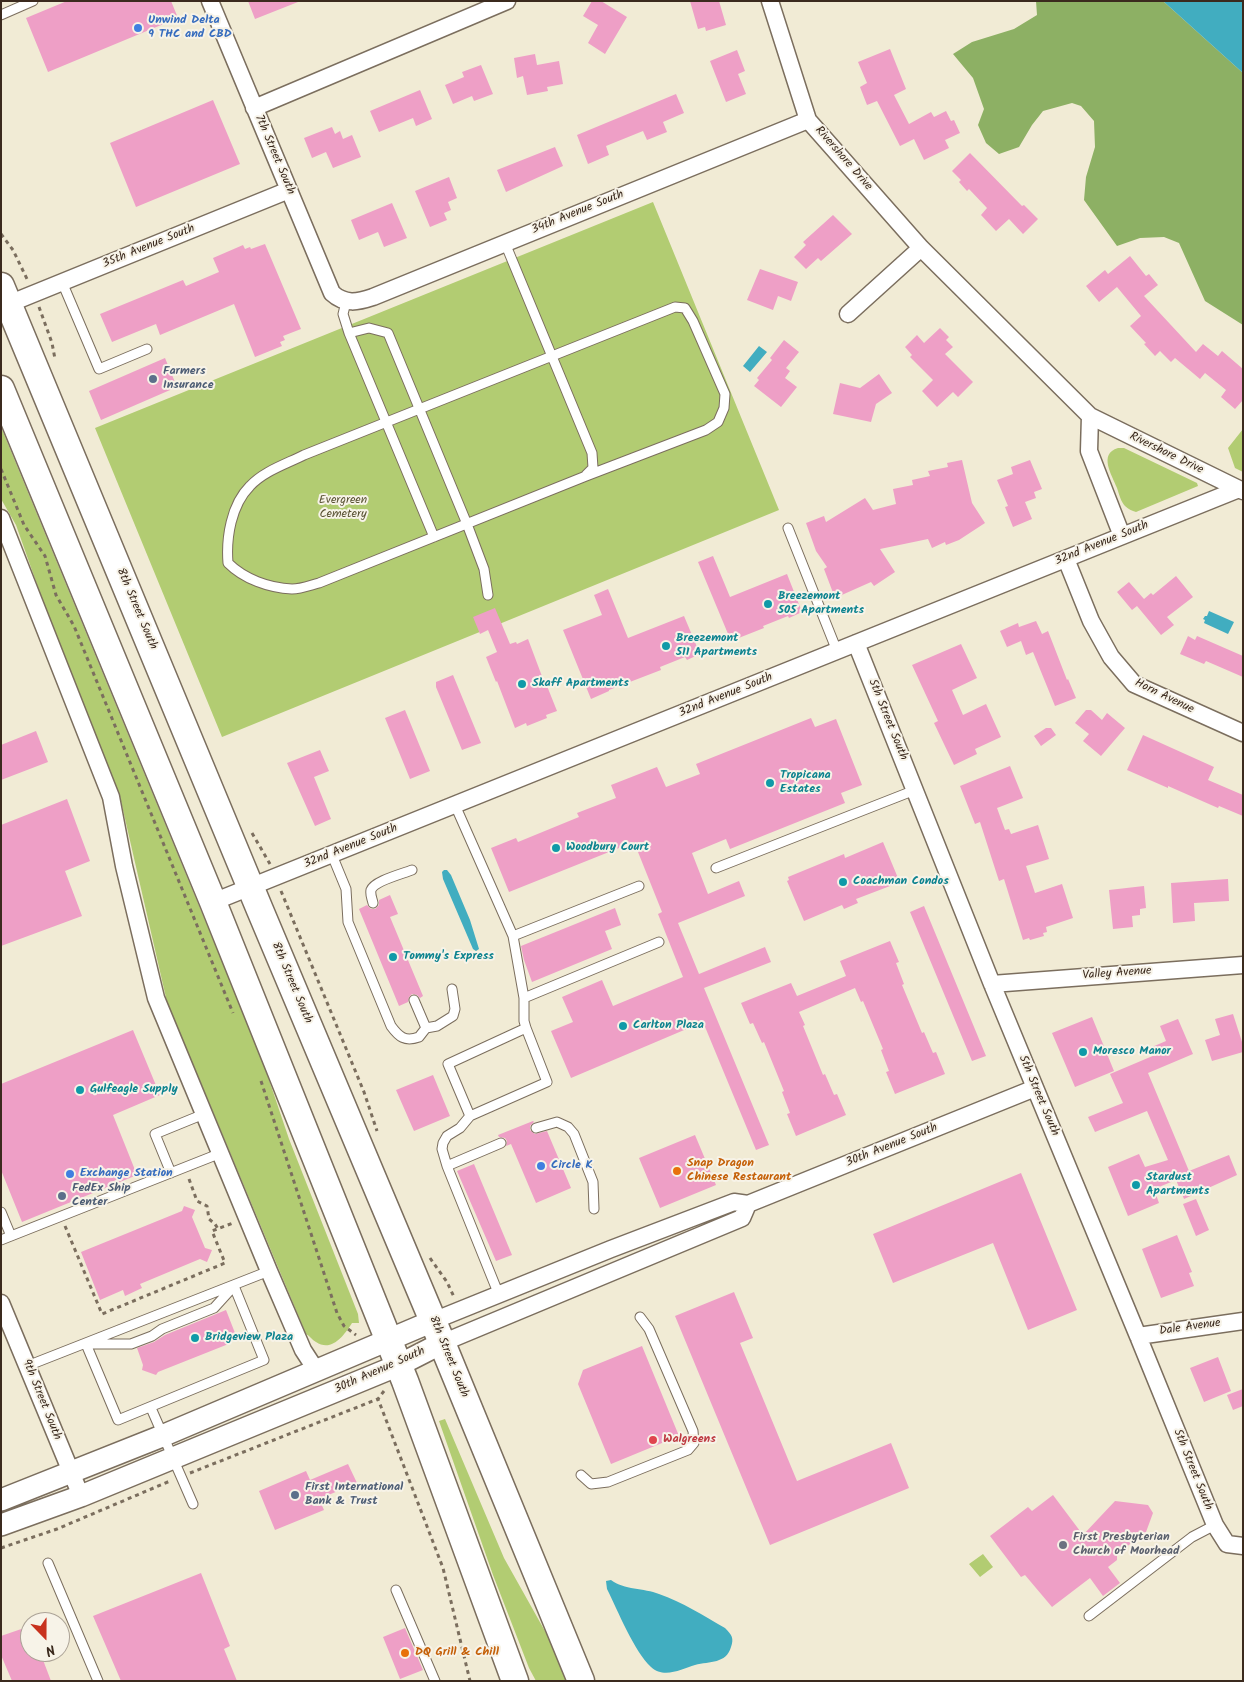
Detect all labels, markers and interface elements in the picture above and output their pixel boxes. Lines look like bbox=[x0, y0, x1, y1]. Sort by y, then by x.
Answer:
place label: Unwind Delta 9 THC and CBD bbox=[148, 14, 232, 42]
marker: Unwind Delta 9 THC and CBD bbox=[132, 22, 144, 34]
street label: 7th Street South bbox=[251, 113, 297, 197]
street label: Rivershore Drive bbox=[811, 124, 875, 194]
street label: 34th Avenue South bbox=[530, 188, 626, 238]
street label: 35th Avenue South bbox=[101, 222, 197, 272]
place label: Farmers Insurance bbox=[163, 365, 214, 393]
marker: Farmers Insurance bbox=[147, 373, 159, 385]
street label: Rivershore Drive bbox=[1127, 430, 1205, 478]
park label: Evergreen Cemetery bbox=[319, 494, 367, 522]
street label: 32nd Avenue South bbox=[1053, 519, 1151, 569]
street label: 8th Street South bbox=[112, 566, 160, 652]
place label: Breezemont 505 Apartments bbox=[778, 590, 864, 618]
marker: Breezemont 505 Apartments bbox=[762, 598, 774, 610]
place label: Breezemont 511 Apartments bbox=[676, 632, 757, 660]
marker: Breezemont 511 Apartments bbox=[660, 640, 672, 652]
street label: 32nd Avenue South bbox=[677, 671, 775, 721]
place label: Skaff Apartments bbox=[532, 677, 629, 691]
street label: 5th Street South bbox=[864, 677, 910, 763]
street label: Horn Avenue bbox=[1132, 677, 1196, 717]
marker: Skaff Apartments bbox=[516, 678, 528, 690]
place label: Tropicana Estates bbox=[780, 769, 831, 797]
marker: Tropicana Estates bbox=[764, 777, 776, 789]
street label: 32nd Avenue South bbox=[302, 822, 400, 872]
place label: Woodbury Court bbox=[566, 841, 649, 855]
marker: Woodbury Court bbox=[550, 842, 562, 854]
place label: Coachman Condos bbox=[853, 875, 949, 889]
marker: Coachman Condos bbox=[837, 876, 849, 888]
street label: 8th Street South bbox=[267, 940, 315, 1026]
place label: Tommy's Express bbox=[403, 950, 494, 964]
marker: Tommy's Express bbox=[387, 951, 399, 963]
street label: Valley Avenue bbox=[1082, 964, 1152, 984]
place label: Carlton Plaza bbox=[633, 1019, 704, 1033]
marker: Carlton Plaza bbox=[617, 1020, 629, 1032]
place label: Moresco Manor bbox=[1093, 1045, 1171, 1059]
marker: Moresco Manor bbox=[1077, 1046, 1089, 1058]
street label: 5th Street South bbox=[1015, 1053, 1061, 1139]
place label: Gulfeagle Supply bbox=[90, 1083, 178, 1097]
marker: Gulfeagle Supply bbox=[74, 1084, 86, 1096]
street label: 30th Avenue South bbox=[844, 1121, 940, 1171]
place label: Snap Dragon Chinese Restaurant bbox=[687, 1157, 791, 1185]
place label: Circle K bbox=[551, 1159, 593, 1173]
marker: Circle K bbox=[535, 1160, 547, 1172]
marker: Snap Dragon Chinese Restaurant bbox=[671, 1165, 683, 1177]
place label: Exchange Station bbox=[80, 1167, 173, 1181]
marker: Exchange Station bbox=[64, 1168, 76, 1180]
place label: Stardust Apartments bbox=[1146, 1171, 1209, 1199]
marker: Stardust Apartments bbox=[1130, 1179, 1142, 1191]
place label: FedEx Ship Center bbox=[72, 1182, 131, 1210]
marker: FedEx Ship Center bbox=[56, 1190, 68, 1202]
street label: 8th Street South bbox=[425, 1314, 471, 1400]
street label: Dale Avenue bbox=[1158, 1317, 1222, 1339]
place label: Bridgeview Plaza bbox=[205, 1331, 293, 1345]
marker: Bridgeview Plaza bbox=[189, 1332, 201, 1344]
street label: 30th Avenue South bbox=[333, 1345, 427, 1397]
street label: 9th Street South bbox=[18, 1358, 64, 1442]
street label: 5th Street South bbox=[1169, 1427, 1215, 1513]
place label: Walgreens bbox=[663, 1433, 716, 1447]
marker: Walgreens bbox=[647, 1434, 659, 1446]
place label: First International Bank & Trust bbox=[305, 1481, 403, 1509]
marker: First International Bank & Trust bbox=[289, 1489, 301, 1501]
place label: First Presbyterian Church of Moorhead bbox=[1073, 1531, 1179, 1559]
marker: First Presbyterian Church of Moorhead bbox=[1057, 1539, 1069, 1551]
north arrow bbox=[20, 1612, 70, 1662]
text: N bbox=[42, 1638, 58, 1662]
place label: DQ Grill & Chill bbox=[415, 1646, 499, 1660]
marker: DQ Grill & Chill bbox=[399, 1647, 411, 1659]

